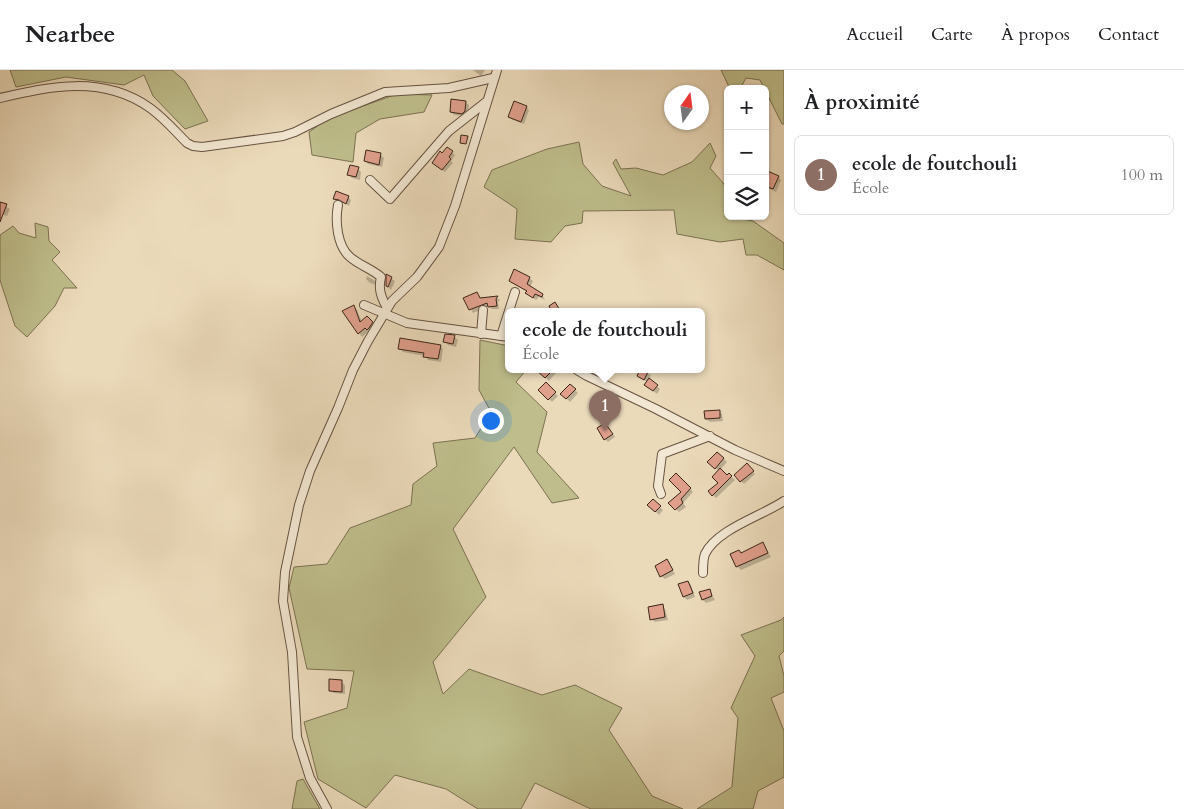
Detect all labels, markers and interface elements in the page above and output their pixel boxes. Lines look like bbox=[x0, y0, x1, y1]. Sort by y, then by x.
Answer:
text: Nearbee bbox=[25, 18, 115, 51]
text: Accueil bbox=[846, 22, 903, 47]
text: Carte bbox=[931, 22, 973, 47]
text: À propos bbox=[1001, 22, 1070, 47]
text: Contact bbox=[1098, 22, 1159, 47]
north arrow bbox=[664, 85, 709, 130]
map controls bbox=[724, 85, 769, 220]
button: + bbox=[724, 85, 769, 130]
text: À proximité bbox=[804, 88, 920, 117]
button: − bbox=[724, 130, 769, 175]
text: ecole de foutchouli bbox=[852, 151, 1017, 177]
text: 1 bbox=[817, 164, 825, 186]
text: 100 m bbox=[1121, 164, 1163, 186]
button: layers bbox=[724, 175, 769, 220]
text: École bbox=[852, 177, 889, 199]
popup bbox=[505, 308, 705, 373]
text: ecole de foutchouli bbox=[522, 317, 688, 343]
text: École bbox=[522, 343, 559, 365]
pin: 1 bbox=[589, 390, 621, 431]
your location bbox=[478, 408, 504, 434]

